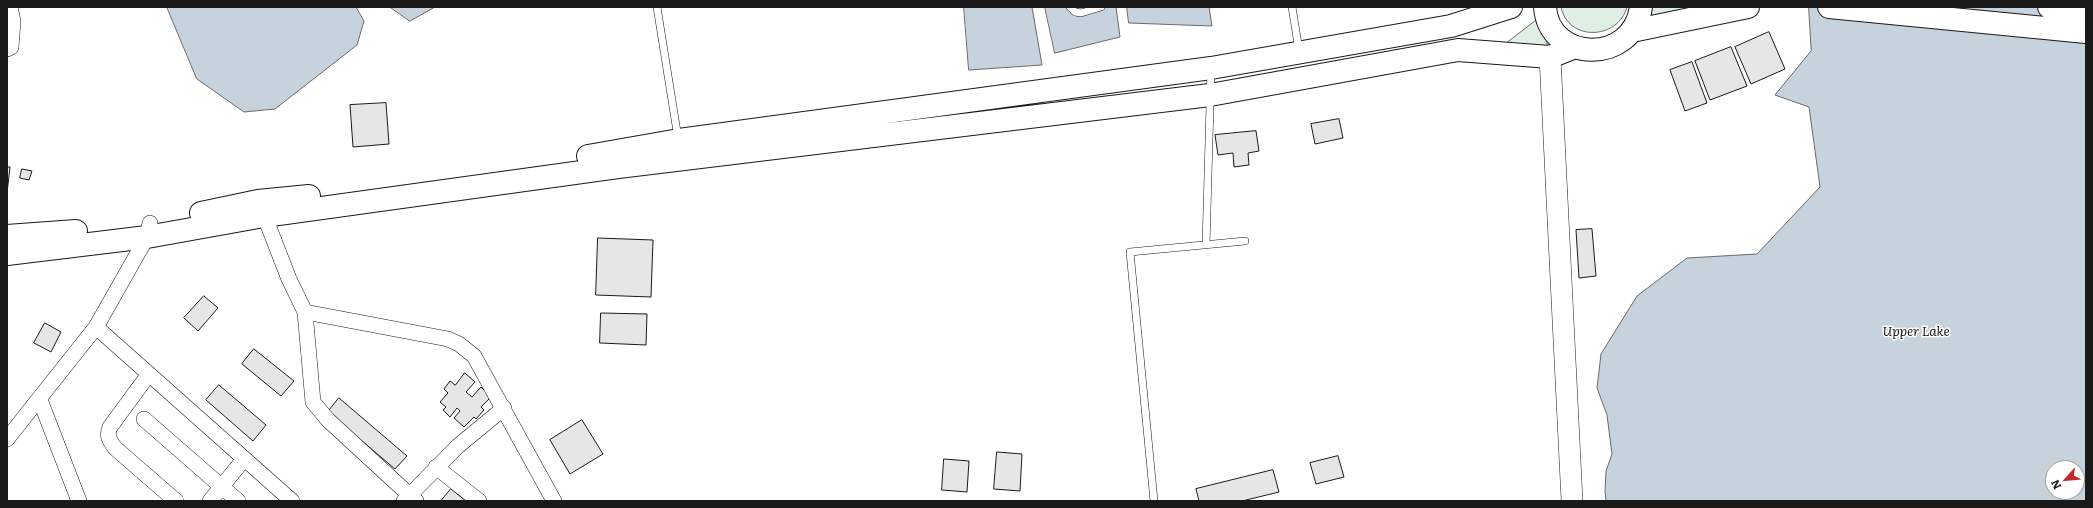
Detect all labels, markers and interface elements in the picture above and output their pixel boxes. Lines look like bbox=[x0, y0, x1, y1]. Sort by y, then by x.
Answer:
water label: Upper Lake bbox=[1882, 324, 1950, 340]
north arrow bbox=[2045, 460, 2085, 500]
text: N bbox=[2046, 477, 2064, 493]

